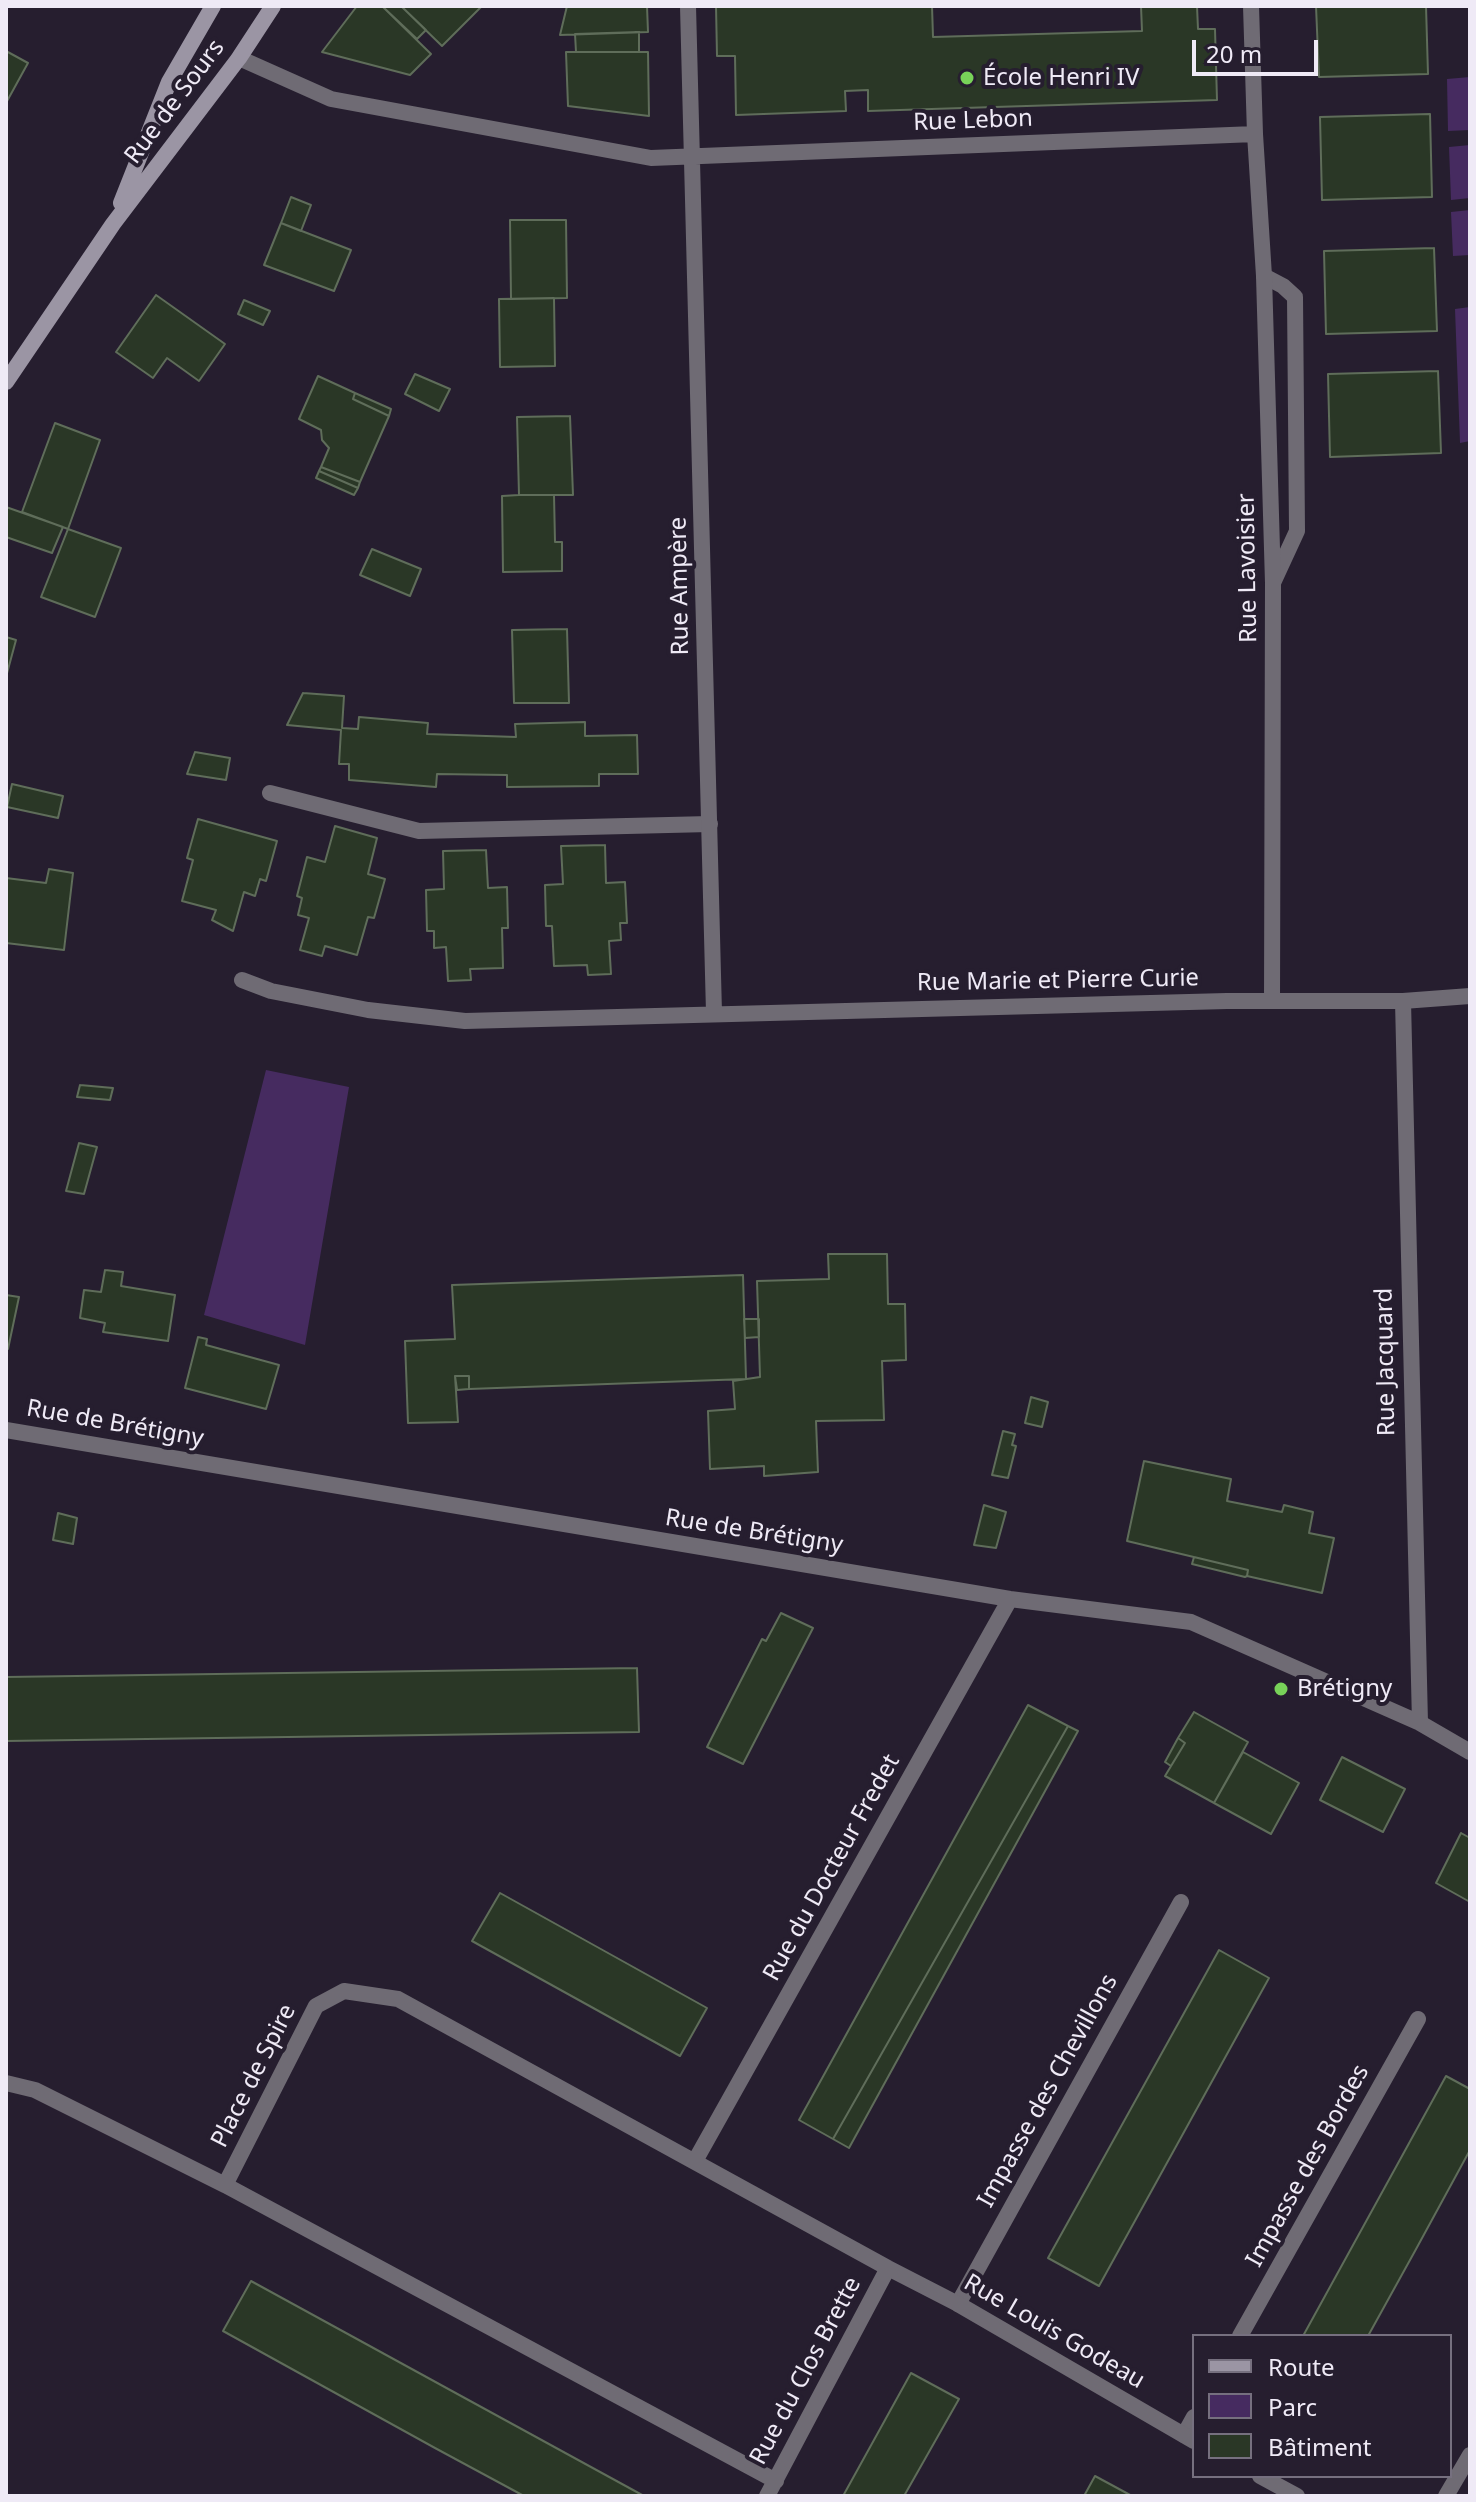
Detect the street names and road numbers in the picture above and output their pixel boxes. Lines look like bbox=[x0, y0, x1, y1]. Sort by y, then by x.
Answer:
street label: Rue de Sours bbox=[119, 34, 231, 170]
street label: Rue Lebon bbox=[913, 105, 1033, 137]
street label: Rue Lavoisier bbox=[1232, 493, 1264, 643]
street label: Rue Ampère bbox=[664, 516, 696, 656]
street label: Rue Marie et Pierre Curie bbox=[917, 964, 1199, 998]
street label: Rue Jacquard bbox=[1370, 1288, 1402, 1436]
street label: Rue de Brétigny bbox=[24, 1394, 206, 1454]
street label: Rue de Brétigny bbox=[663, 1504, 845, 1560]
street label: Rue du Docteur Fredet bbox=[758, 1750, 906, 1986]
street label: Impasse des Chevillons bbox=[972, 1969, 1124, 2213]
street label: Place de Spire bbox=[206, 1999, 302, 2153]
street label: Impasse des Bordes bbox=[1240, 2060, 1376, 2272]
street label: Rue Louis Godeau bbox=[958, 2269, 1150, 2395]
street label: Rue du Clos Brette bbox=[744, 2272, 868, 2470]

